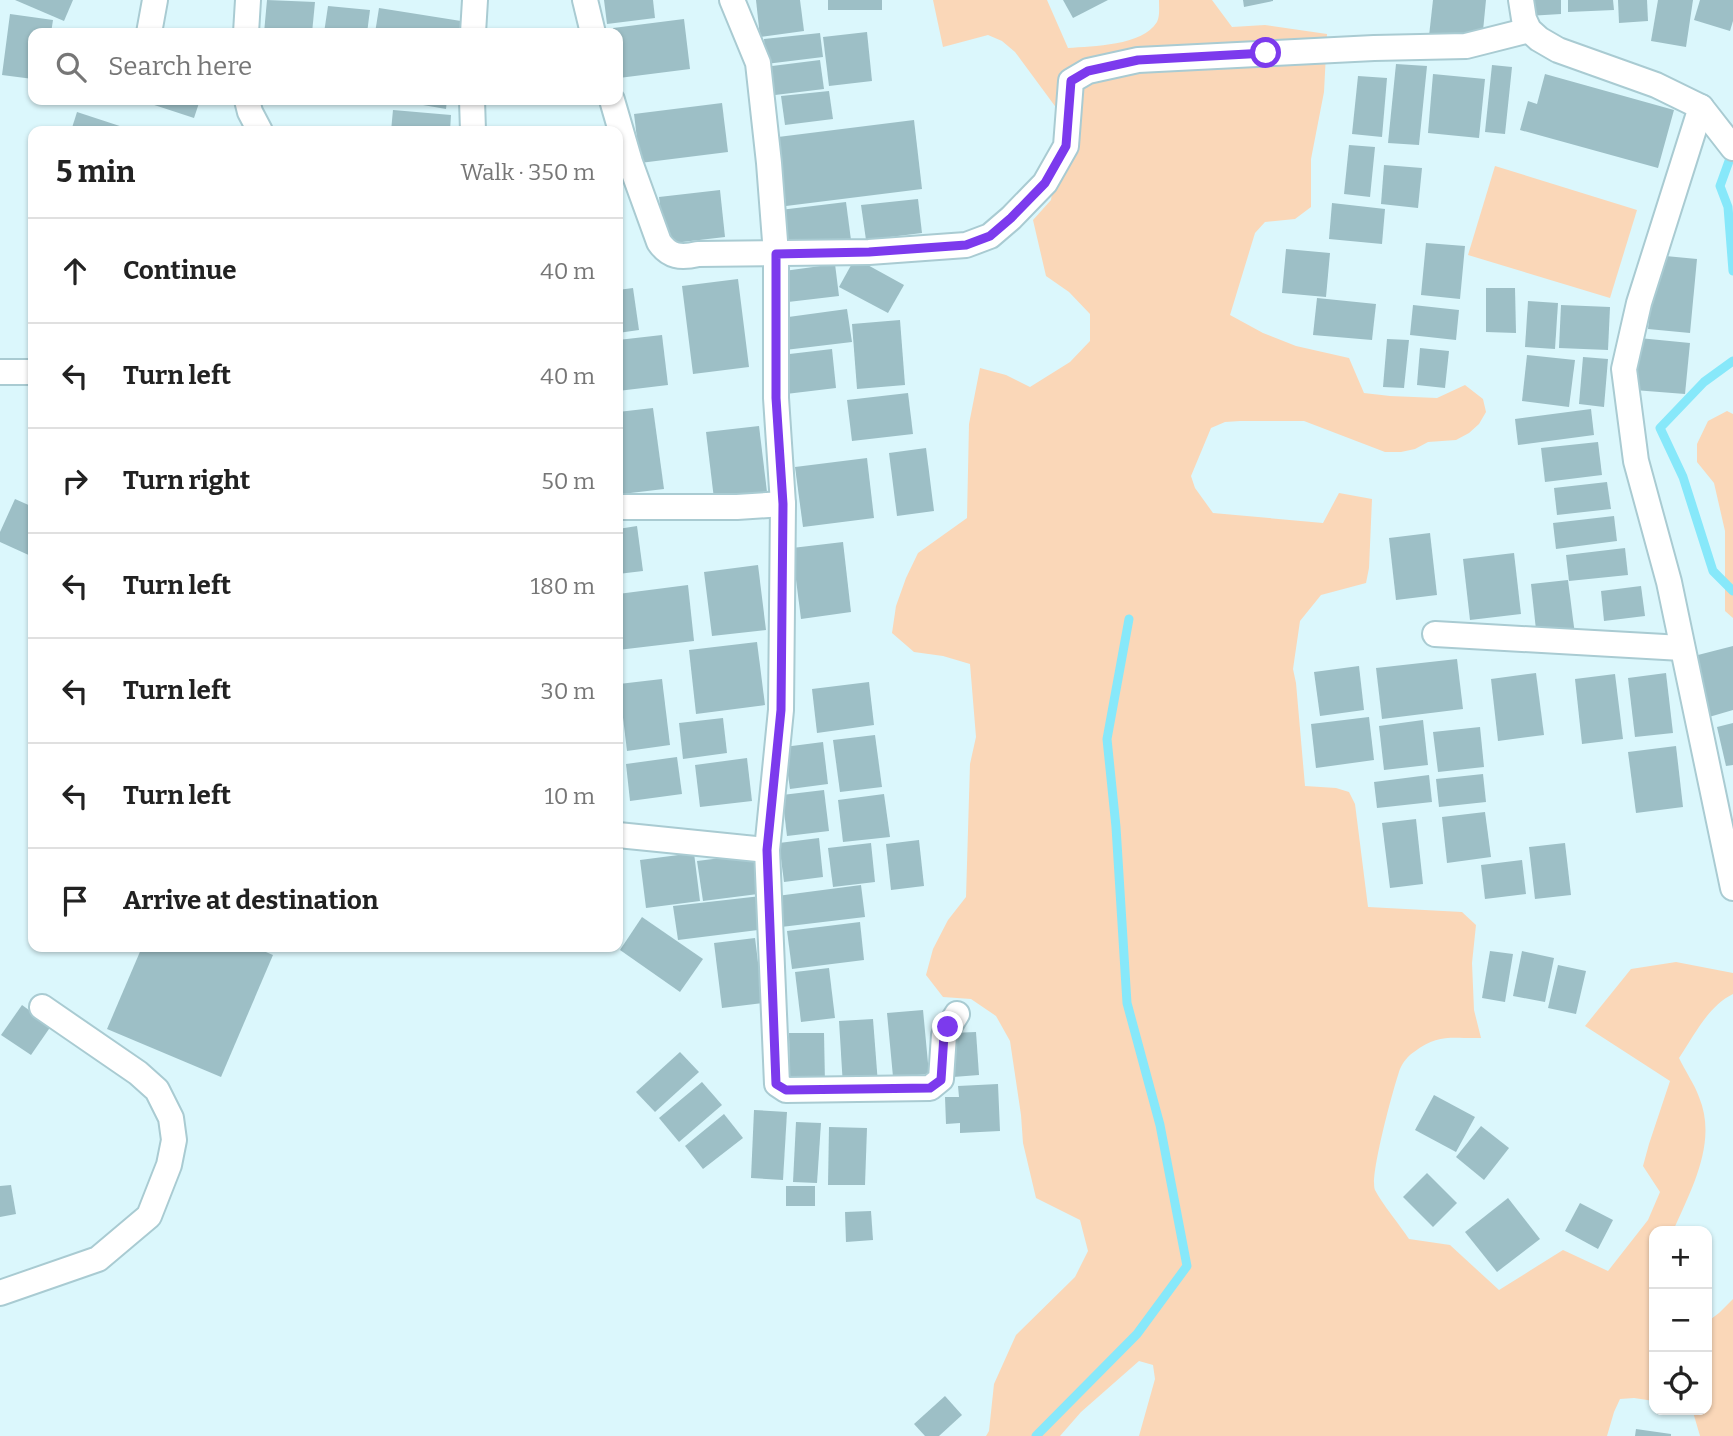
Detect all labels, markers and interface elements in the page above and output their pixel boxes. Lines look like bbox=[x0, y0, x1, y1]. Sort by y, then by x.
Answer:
search box bbox=[28, 28, 623, 105]
route start bbox=[1250, 37, 1281, 68]
icon: search bbox=[52, 48, 90, 86]
text: Search here bbox=[108, 51, 252, 82]
text: 5 min bbox=[56, 154, 135, 190]
text: Walk · 350 m bbox=[460, 158, 595, 186]
icon: ahead bbox=[56, 252, 94, 290]
text: Continue bbox=[123, 255, 237, 286]
text: 40 m bbox=[540, 257, 595, 285]
icon: left bbox=[56, 357, 94, 395]
text: Turn left bbox=[123, 360, 231, 391]
text: 40 m bbox=[540, 362, 595, 390]
icon: right bbox=[56, 462, 94, 500]
text: Turn right bbox=[123, 465, 250, 496]
text: 50 m bbox=[541, 467, 595, 495]
icon: left bbox=[56, 567, 94, 605]
text: Turn left bbox=[123, 570, 231, 601]
text: 180 m bbox=[531, 572, 595, 600]
icon: left bbox=[56, 672, 94, 710]
text: Turn left bbox=[123, 675, 231, 706]
text: 30 m bbox=[541, 677, 595, 705]
icon: left bbox=[56, 777, 94, 815]
text: Turn left bbox=[123, 780, 231, 811]
text: 10 m bbox=[544, 782, 595, 810]
icon: arrive bbox=[56, 882, 94, 920]
text: Arrive at destination bbox=[123, 885, 378, 916]
route end bbox=[932, 1011, 963, 1042]
map controls bbox=[1649, 1226, 1712, 1415]
button: + bbox=[1649, 1226, 1712, 1289]
button: − bbox=[1649, 1289, 1712, 1352]
button: locate bbox=[1649, 1352, 1712, 1415]

